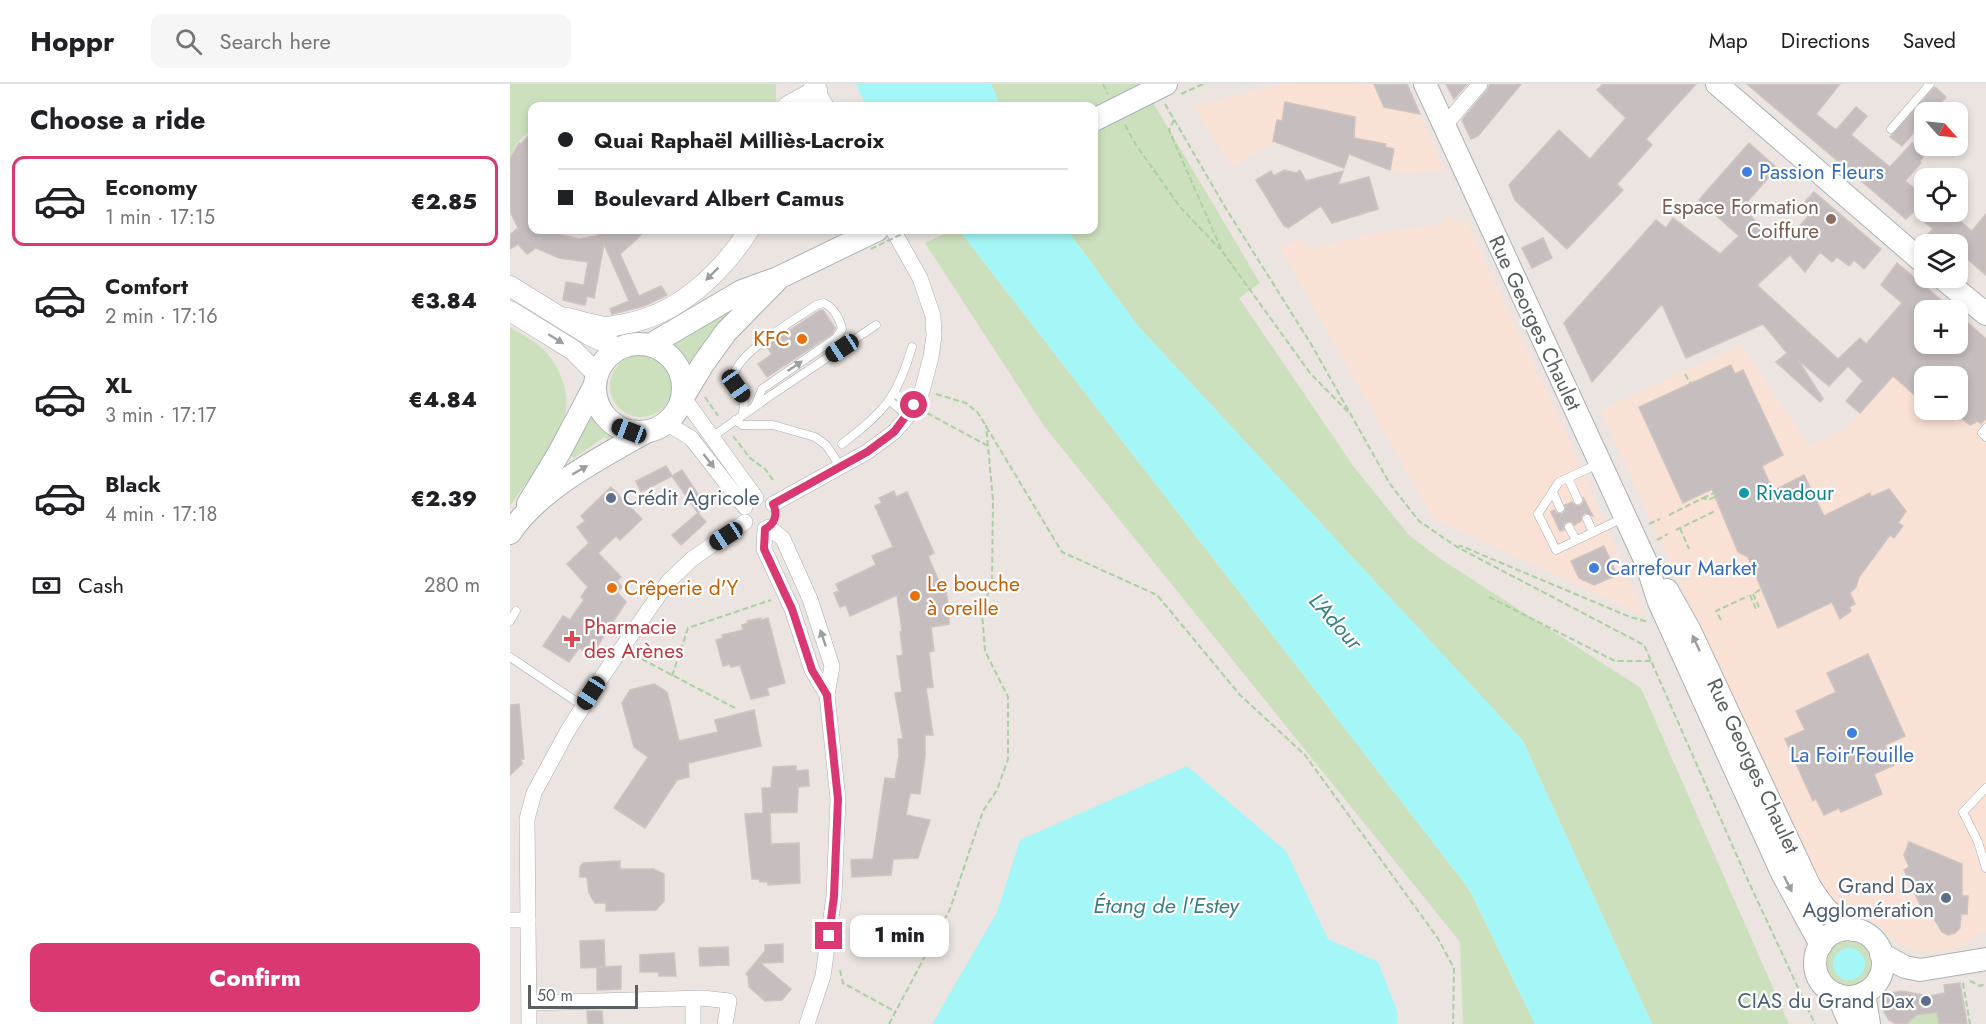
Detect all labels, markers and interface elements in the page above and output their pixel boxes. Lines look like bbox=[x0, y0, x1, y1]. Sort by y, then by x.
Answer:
search box bbox=[151, 14, 571, 68]
text: Hoppr bbox=[30, 21, 115, 62]
icon: search bbox=[172, 25, 205, 58]
text: Search here bbox=[220, 25, 331, 57]
text: Map bbox=[1709, 26, 1748, 56]
text: Directions bbox=[1781, 26, 1870, 56]
text: Saved bbox=[1903, 26, 1956, 56]
text: Choose a ride bbox=[30, 100, 205, 139]
north arrow bbox=[1914, 102, 1968, 156]
map controls bbox=[1914, 102, 1968, 420]
text: Quai Raphaël Milliès-Lacroix bbox=[594, 124, 884, 156]
place label: Passion Fleurs bbox=[1759, 157, 1884, 187]
marker: Passion Fleurs bbox=[1740, 165, 1754, 179]
button: locate bbox=[1914, 168, 1968, 222]
text: Economy bbox=[105, 171, 197, 203]
icon: car bbox=[33, 174, 87, 228]
text: Boulevard Albert Camus bbox=[594, 182, 844, 214]
text: €2.85 bbox=[411, 185, 477, 217]
place label: Espace Formation Coiffure bbox=[1662, 192, 1819, 246]
text: 1 min · 17:15 bbox=[105, 203, 215, 232]
marker: Espace Formation Coiffure bbox=[1824, 212, 1838, 226]
street label: Rue Georges Chaulet bbox=[1481, 231, 1589, 415]
button: layers bbox=[1914, 234, 1968, 288]
one-way arrow bbox=[705, 267, 719, 281]
text: Comfort bbox=[105, 270, 188, 302]
icon: car bbox=[33, 273, 87, 327]
text: €3.84 bbox=[411, 284, 477, 316]
button: + bbox=[1914, 300, 1968, 354]
text: 2 min · 17:16 bbox=[105, 302, 218, 331]
place label: KFC bbox=[753, 324, 790, 354]
car bbox=[822, 331, 862, 365]
marker: KFC bbox=[795, 332, 809, 346]
one-way arrow bbox=[548, 333, 564, 344]
one-way arrow bbox=[787, 361, 803, 372]
car bbox=[718, 366, 754, 406]
button: − bbox=[1914, 366, 1968, 420]
text: XL bbox=[105, 369, 132, 401]
icon: car bbox=[33, 372, 87, 426]
text: €4.84 bbox=[408, 383, 477, 415]
route start bbox=[900, 391, 927, 418]
text: 3 min · 17:17 bbox=[105, 401, 216, 430]
car bbox=[609, 416, 649, 446]
one-way arrow bbox=[703, 453, 716, 469]
one-way arrow bbox=[572, 464, 588, 475]
text: Black bbox=[105, 468, 161, 500]
icon: car bbox=[33, 471, 87, 525]
place label: Rivadour bbox=[1756, 478, 1835, 508]
text: €2.39 bbox=[410, 482, 477, 514]
place label: Crédit Agricole bbox=[623, 483, 760, 513]
marker: Rivadour bbox=[1737, 486, 1751, 500]
marker: Crédit Agricole bbox=[604, 491, 618, 505]
text: 4 min · 17:18 bbox=[105, 500, 217, 529]
car bbox=[706, 519, 746, 553]
place label: Carrefour Market bbox=[1606, 553, 1757, 583]
marker: Carrefour Market bbox=[1587, 561, 1601, 575]
icon: cash bbox=[30, 569, 63, 602]
text: Cash bbox=[78, 569, 124, 601]
place label: Le bouche à oreille bbox=[927, 569, 1020, 623]
text: 280 m bbox=[424, 571, 480, 600]
place label: Crêperie d'Y bbox=[624, 573, 739, 603]
marker: Crêperie d'Y bbox=[605, 581, 619, 595]
water label: L'Adour bbox=[1302, 585, 1371, 658]
marker: Le bouche à oreille bbox=[908, 589, 922, 603]
place label: Pharmacie des Arènes bbox=[584, 612, 683, 666]
one-way arrow bbox=[818, 629, 827, 647]
marker: Pharmacie des Arènes bbox=[565, 632, 579, 646]
one-way arrow bbox=[1691, 634, 1700, 651]
car bbox=[574, 673, 608, 713]
street label: Rue Georges Chaulet bbox=[1699, 674, 1807, 858]
marker: La Foir'Fouille bbox=[1845, 726, 1859, 740]
place label: La Foir'Fouille bbox=[1790, 740, 1914, 770]
place label: Grand Dax Agglomération bbox=[1802, 871, 1934, 925]
one-way arrow bbox=[1783, 876, 1793, 893]
water label: Étang de l'Estey bbox=[1093, 889, 1240, 921]
marker: Grand Dax Agglomération bbox=[1939, 891, 1953, 905]
callout: 1 min bbox=[850, 915, 949, 957]
text: 1 min bbox=[874, 921, 925, 950]
route end bbox=[815, 922, 842, 949]
button: Confirm bbox=[30, 943, 480, 1012]
scale bar bbox=[528, 982, 638, 1010]
text: 50 m bbox=[537, 984, 573, 1007]
place label: CIAS du Grand Dax bbox=[1737, 986, 1914, 1016]
marker: CIAS du Grand Dax bbox=[1919, 994, 1933, 1008]

